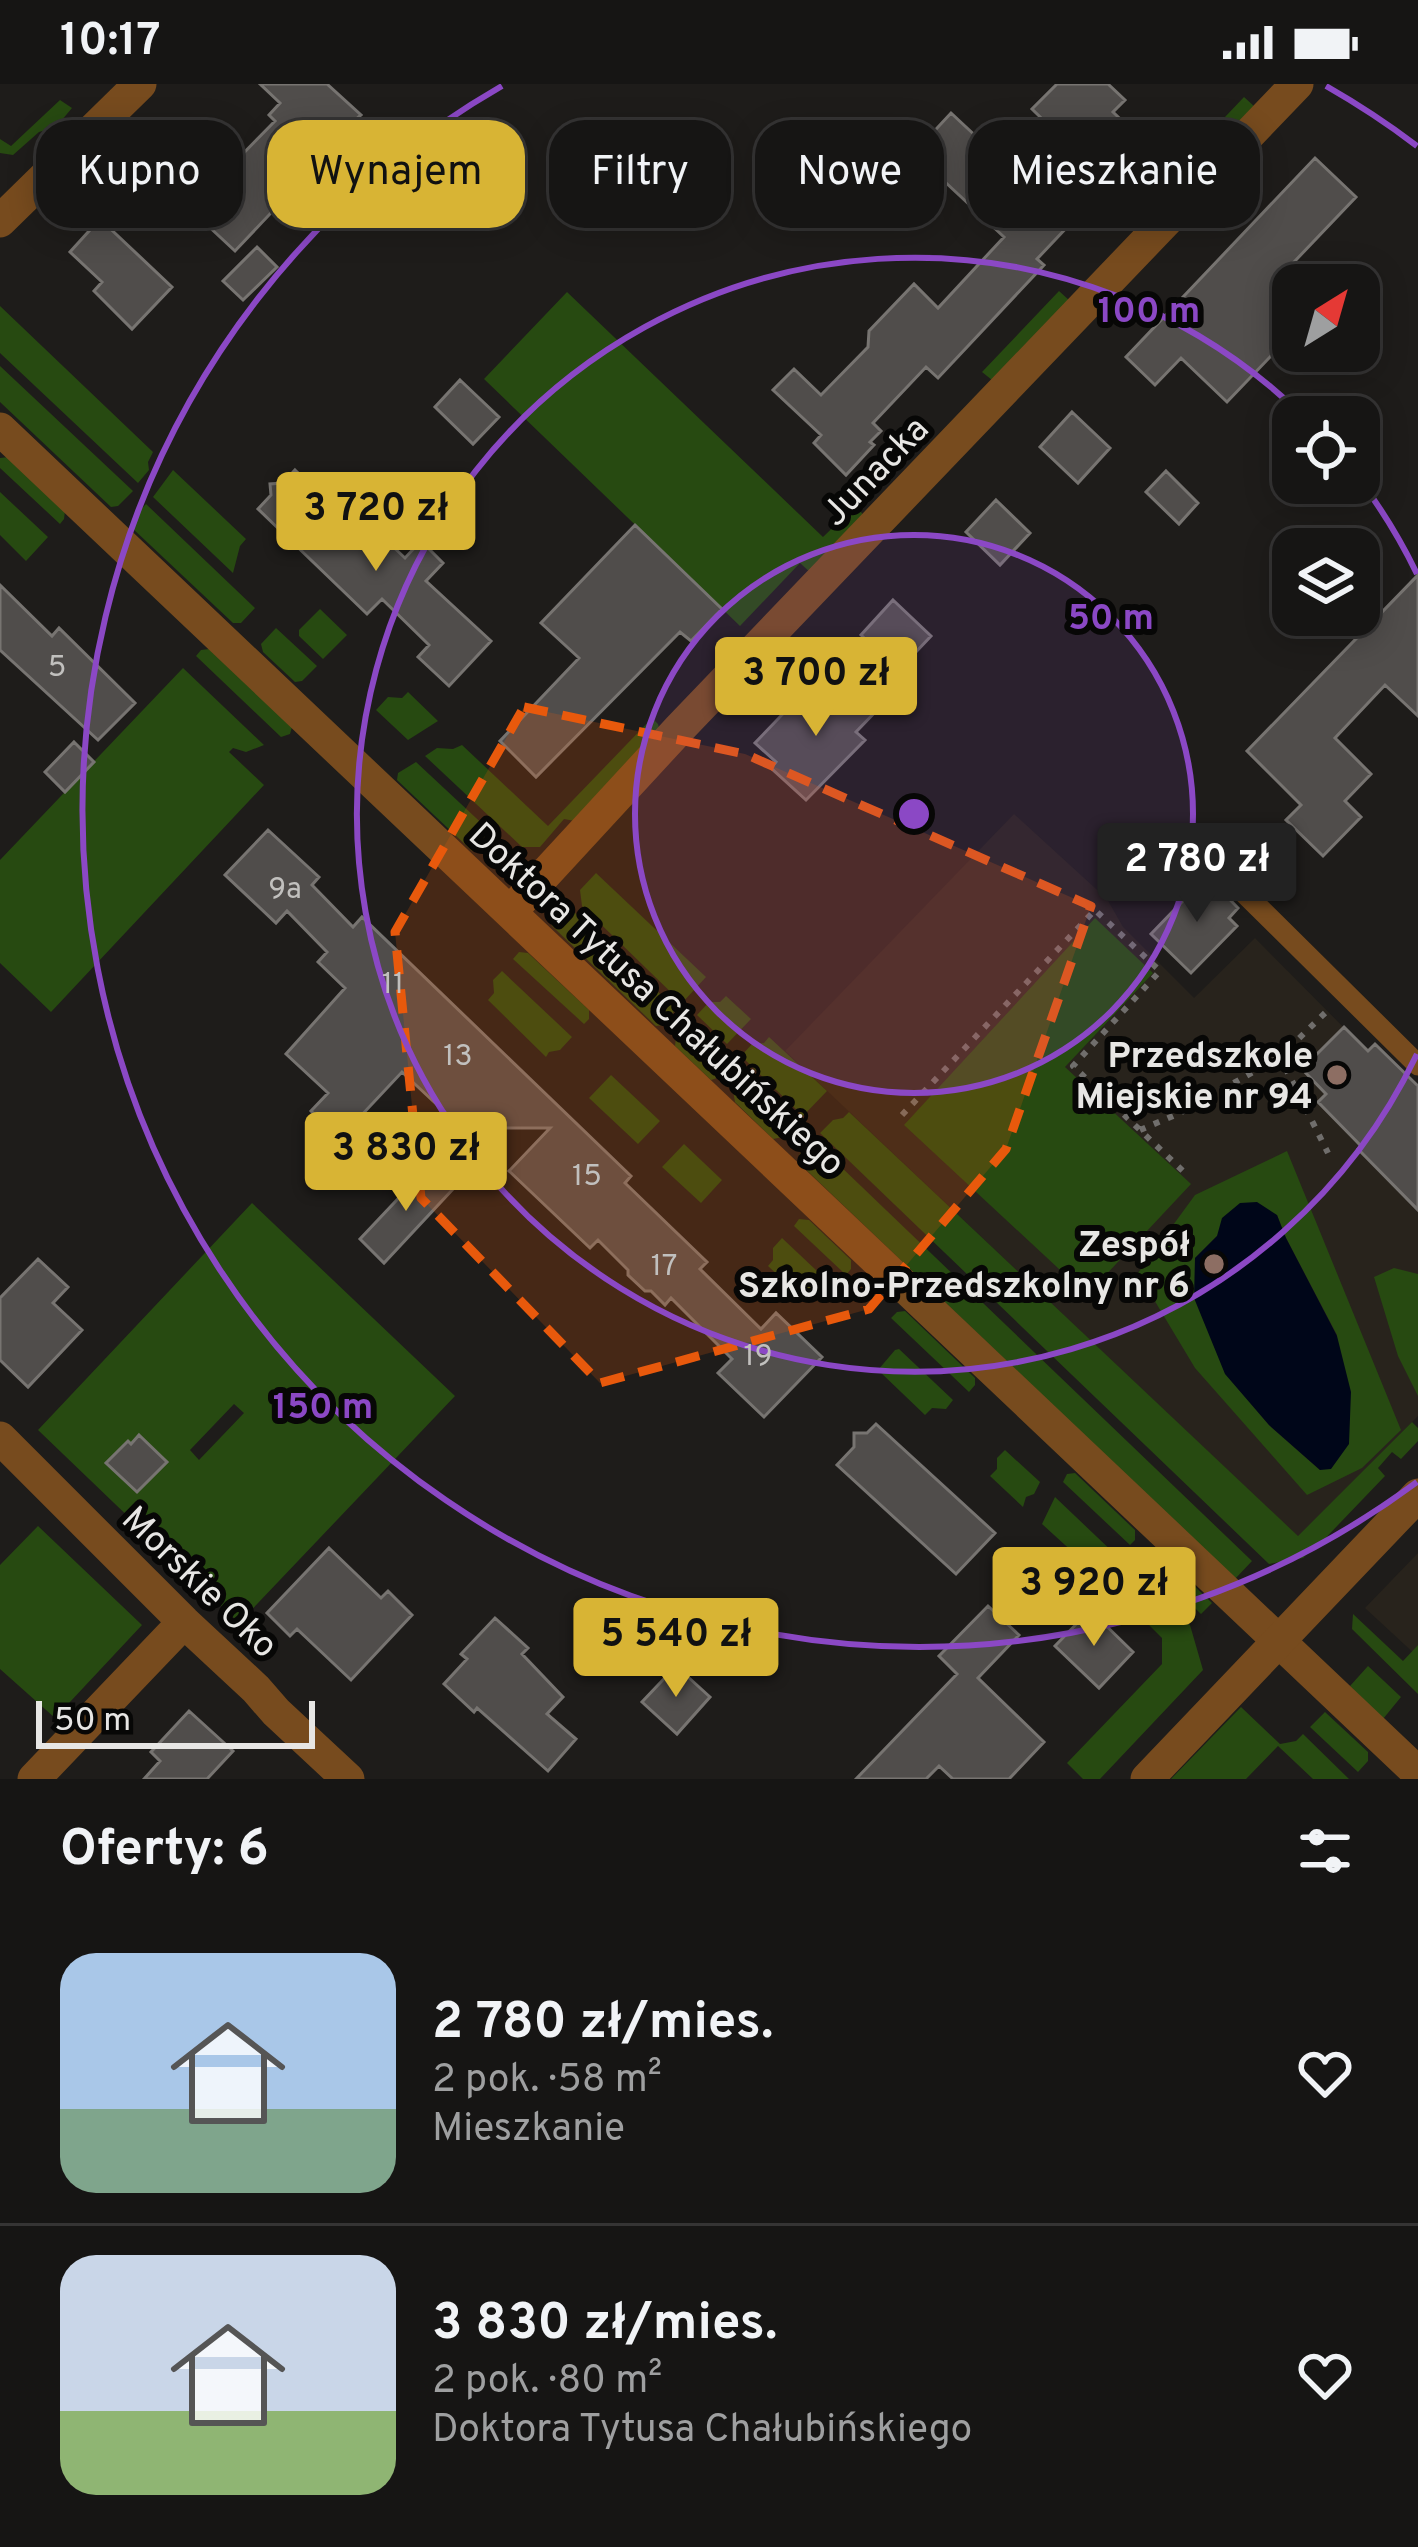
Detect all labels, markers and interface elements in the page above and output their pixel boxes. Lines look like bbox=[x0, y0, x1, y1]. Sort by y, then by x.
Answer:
text: 10:17 bbox=[60, 14, 161, 71]
chip: Kupno bbox=[36, 120, 243, 228]
chip: Wynajem bbox=[267, 120, 525, 228]
chip: Filtry bbox=[549, 120, 731, 228]
chip: Nowe bbox=[755, 120, 944, 228]
chip: Mieszkanie bbox=[968, 120, 1260, 228]
north arrow bbox=[1272, 264, 1380, 372]
map controls bbox=[1272, 264, 1380, 636]
text: 100 m bbox=[1098, 290, 1200, 336]
button: locate bbox=[1272, 396, 1380, 504]
street label: Junacka bbox=[813, 408, 940, 537]
pin: 3 720 zł bbox=[252, 472, 500, 574]
text: 3 720 zł bbox=[303, 486, 449, 535]
button: layers bbox=[1272, 528, 1380, 636]
text: 50 m bbox=[1068, 597, 1154, 643]
pin: 3 700 zł bbox=[692, 637, 940, 739]
house number: 5 bbox=[48, 650, 66, 687]
text: 3 700 zł bbox=[742, 651, 890, 700]
centre of rings bbox=[893, 793, 935, 835]
street label: Doktora Tytusa Chałubińskiego bbox=[457, 814, 853, 1188]
pin: 2 780 zł bbox=[1073, 823, 1321, 925]
text: 2 780 zł bbox=[1124, 837, 1270, 886]
house number: 9a bbox=[268, 872, 302, 909]
house number: 11 bbox=[382, 967, 404, 1004]
place label: Przedszkole Miejskie nr 94 bbox=[1076, 1035, 1313, 1122]
house number: 13 bbox=[443, 1039, 473, 1076]
marker: Przedszkole Miejskie nr 94 bbox=[1324, 1062, 1350, 1088]
pin: 3 830 zł bbox=[282, 1112, 530, 1214]
text: 3 830 zł bbox=[332, 1126, 480, 1175]
house number: 15 bbox=[572, 1159, 602, 1196]
place label: Zespół Szkolno-Przedszkolny nr 6 bbox=[738, 1224, 1190, 1311]
house number: 17 bbox=[651, 1249, 677, 1286]
marker: Zespół Szkolno-Przedszkolny nr 6 bbox=[1201, 1251, 1227, 1277]
house number: 19 bbox=[743, 1339, 773, 1376]
text: 150 m bbox=[273, 1386, 373, 1432]
street label: Morskie Oko bbox=[110, 1498, 286, 1670]
pin: 3 920 zł bbox=[970, 1547, 1218, 1649]
text: 3 920 zł bbox=[1020, 1561, 1168, 1610]
pin: 5 540 zł bbox=[552, 1598, 800, 1700]
text: 5 540 zł bbox=[600, 1612, 752, 1661]
scale bar bbox=[36, 1695, 315, 1748]
text: 50 m bbox=[54, 1701, 131, 1743]
icon: filters bbox=[1292, 1818, 1358, 1884]
text: Oferty: 6 bbox=[60, 1819, 269, 1884]
text: 2 780 zł/mies. bbox=[432, 1992, 773, 2057]
icon: home bbox=[156, 2001, 300, 2145]
icon: heart bbox=[1292, 2040, 1358, 2106]
text: 2 pok. · 58 m² bbox=[432, 2057, 662, 2106]
text: Mieszkanie bbox=[432, 2106, 625, 2155]
text: 3 830 zł/mies. bbox=[432, 2293, 777, 2358]
icon: home bbox=[156, 2303, 300, 2447]
icon: heart bbox=[1292, 2342, 1358, 2408]
text: 2 pok. · 80 m² bbox=[432, 2358, 662, 2407]
text: Doktora Tytusa Chałubińskiego bbox=[432, 2407, 972, 2456]

